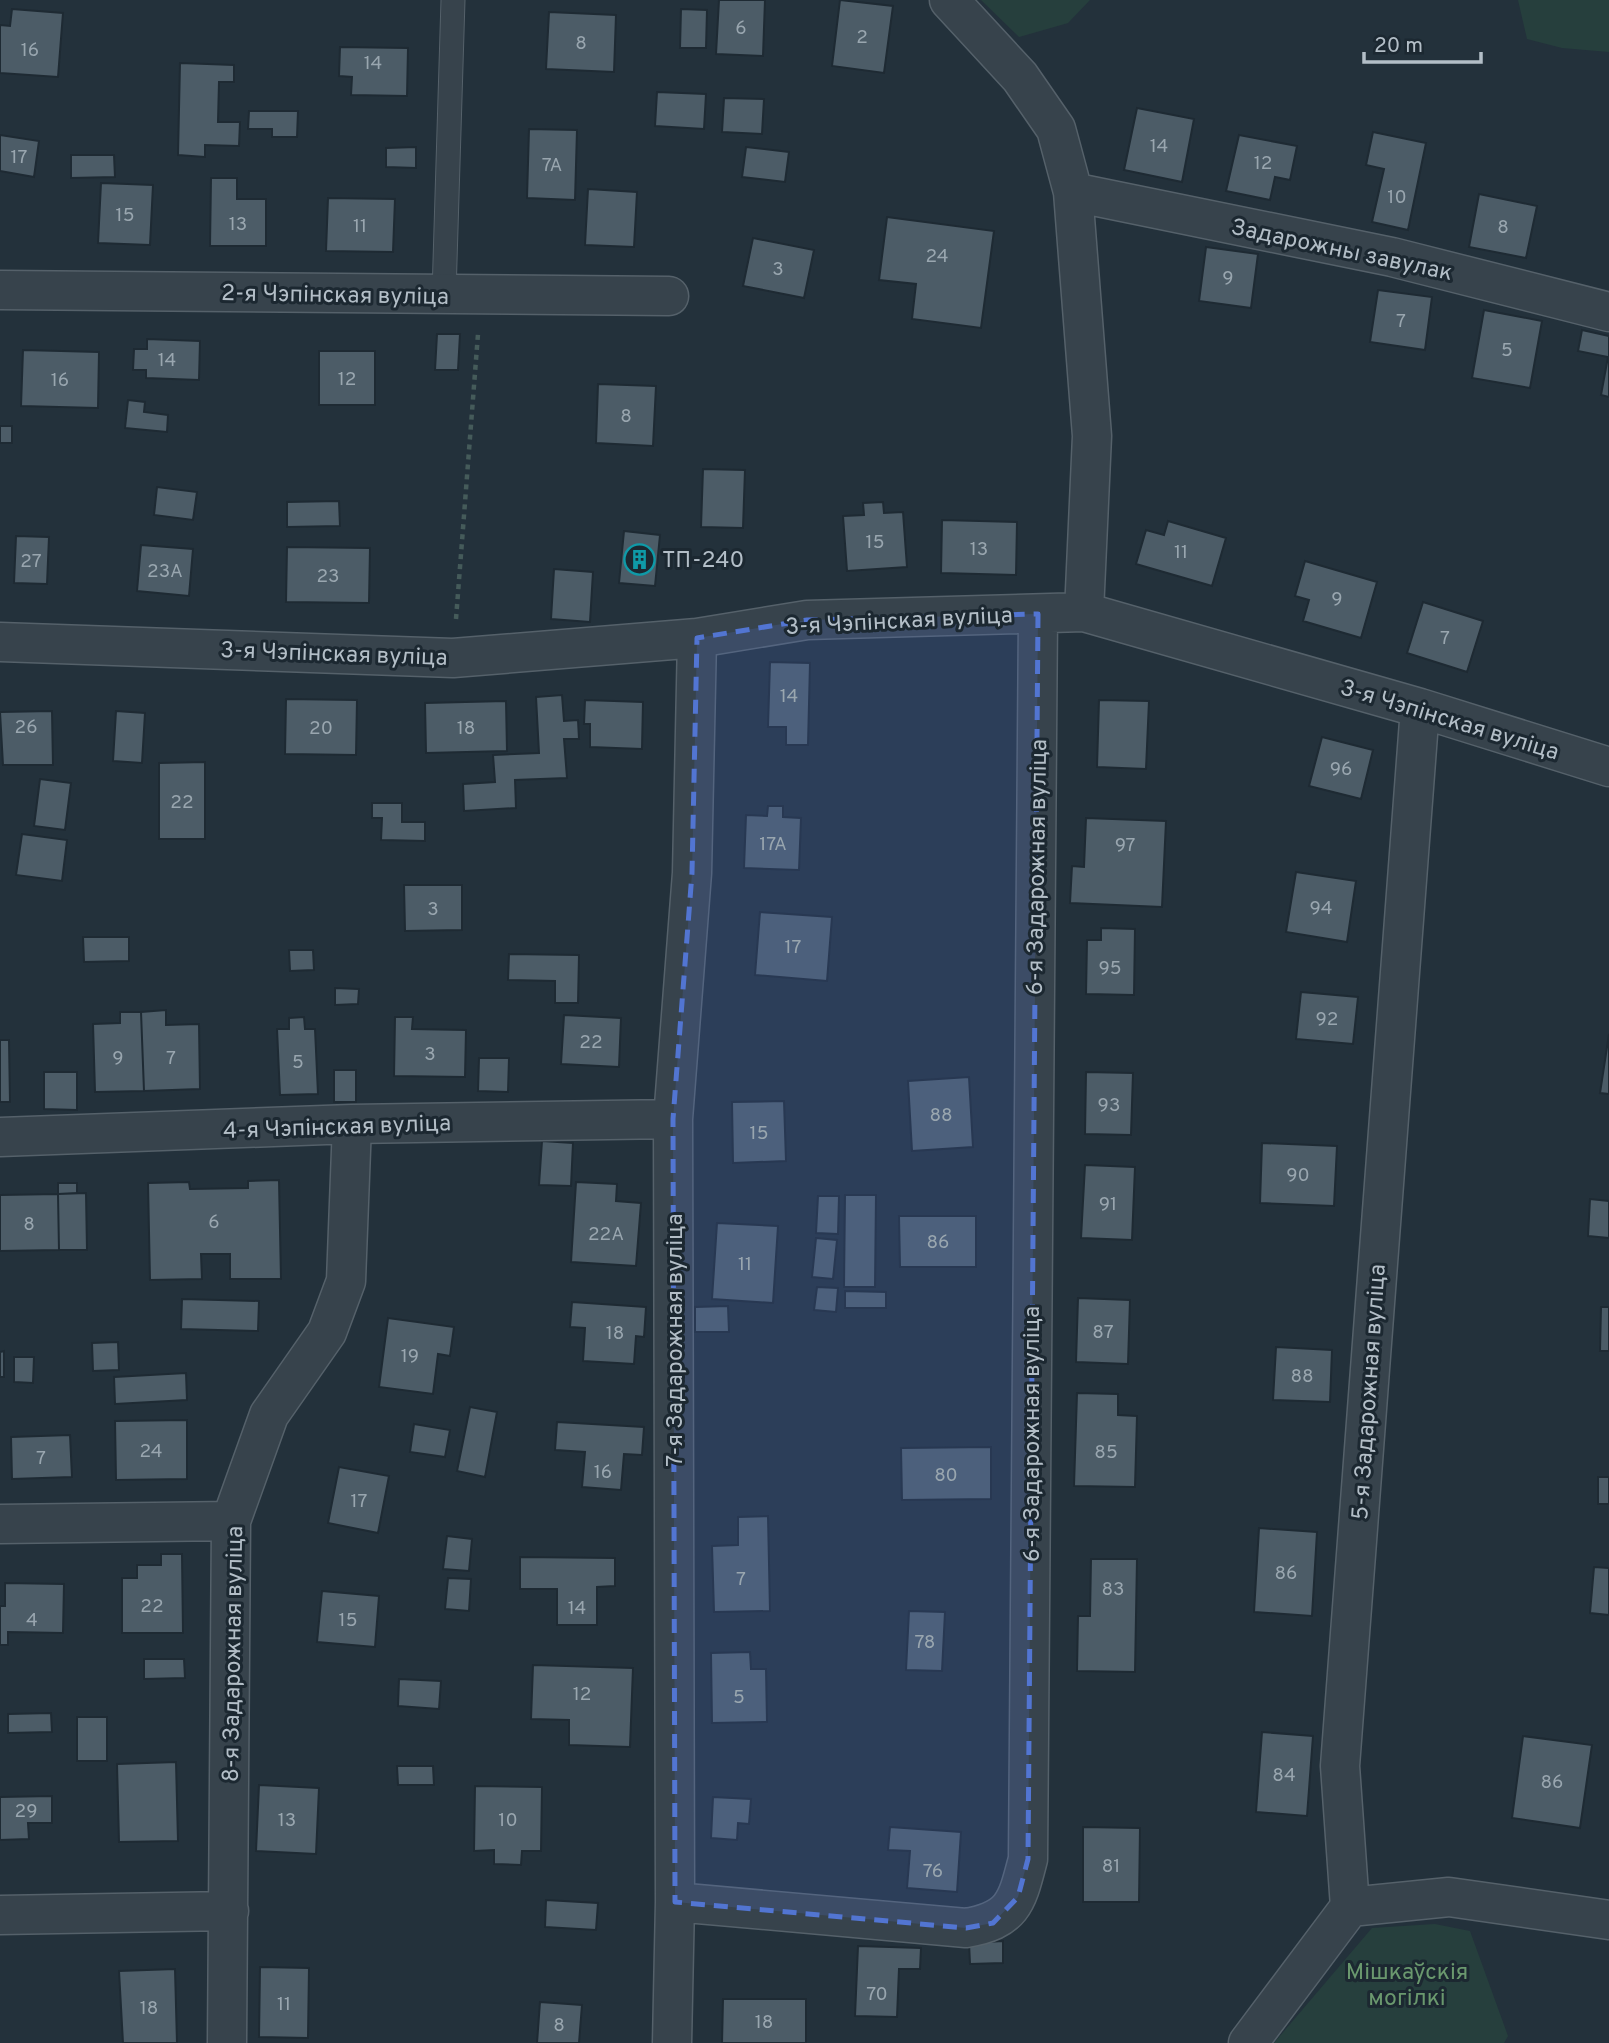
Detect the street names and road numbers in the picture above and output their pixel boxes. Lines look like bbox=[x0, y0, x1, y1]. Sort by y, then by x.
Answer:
street label: Задарожны завулак bbox=[1228, 214, 1455, 289]
street label: 2-я Чэпінская вуліца bbox=[221, 280, 449, 313]
street label: 3-я Чэпінская вуліца bbox=[785, 602, 1013, 643]
street label: 3-я Чэпінская вуліца bbox=[220, 637, 448, 674]
street label: 3-я Чэпінская вуліца bbox=[1336, 674, 1562, 769]
street label: 6-я Задарожная вуліца bbox=[1022, 739, 1055, 995]
street label: 4-я Чэпінская вуліца bbox=[223, 1110, 452, 1147]
street label: 7-я Задарожная вуліца bbox=[662, 1213, 691, 1467]
street label: 5-я Задарожная вуліца bbox=[1347, 1263, 1394, 1521]
street label: 6-я Задарожная вуліца bbox=[1019, 1306, 1048, 1562]
street label: 8-я Задарожная вуліца bbox=[218, 1526, 251, 1782]

